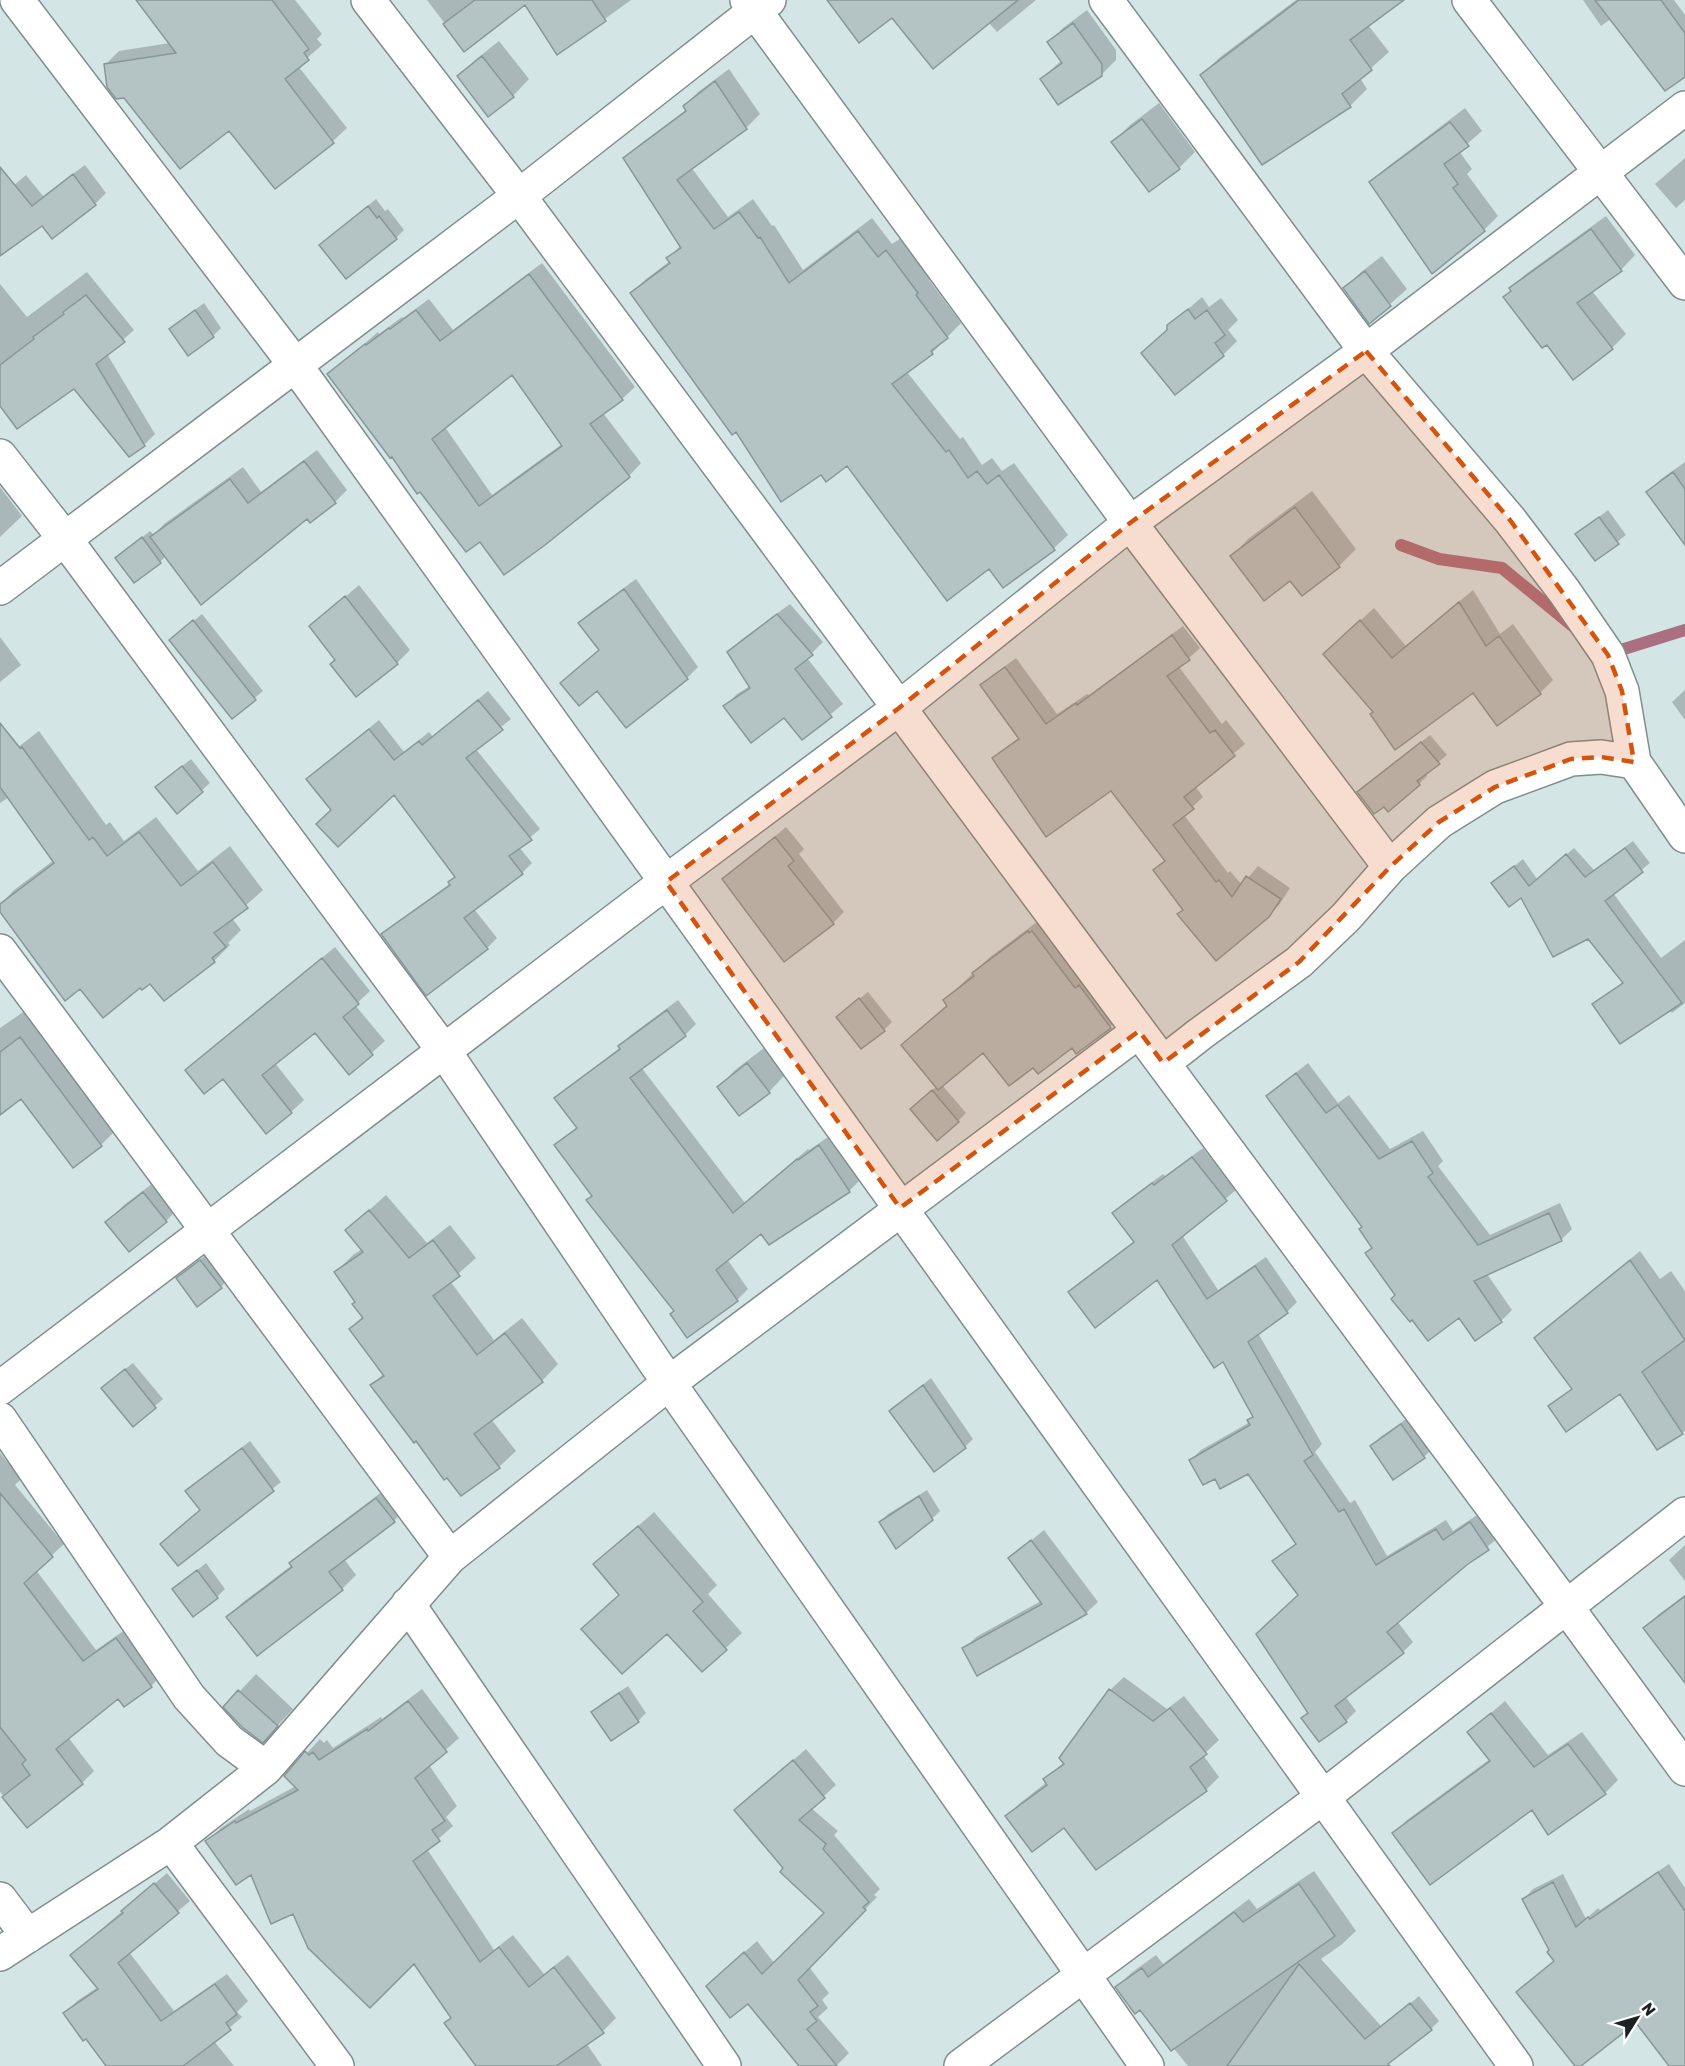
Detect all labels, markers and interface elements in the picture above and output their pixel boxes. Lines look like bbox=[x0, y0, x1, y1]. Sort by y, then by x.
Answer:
north arrow bbox=[1607, 1988, 1667, 2048]
text: N bbox=[1638, 1999, 1660, 2020]

